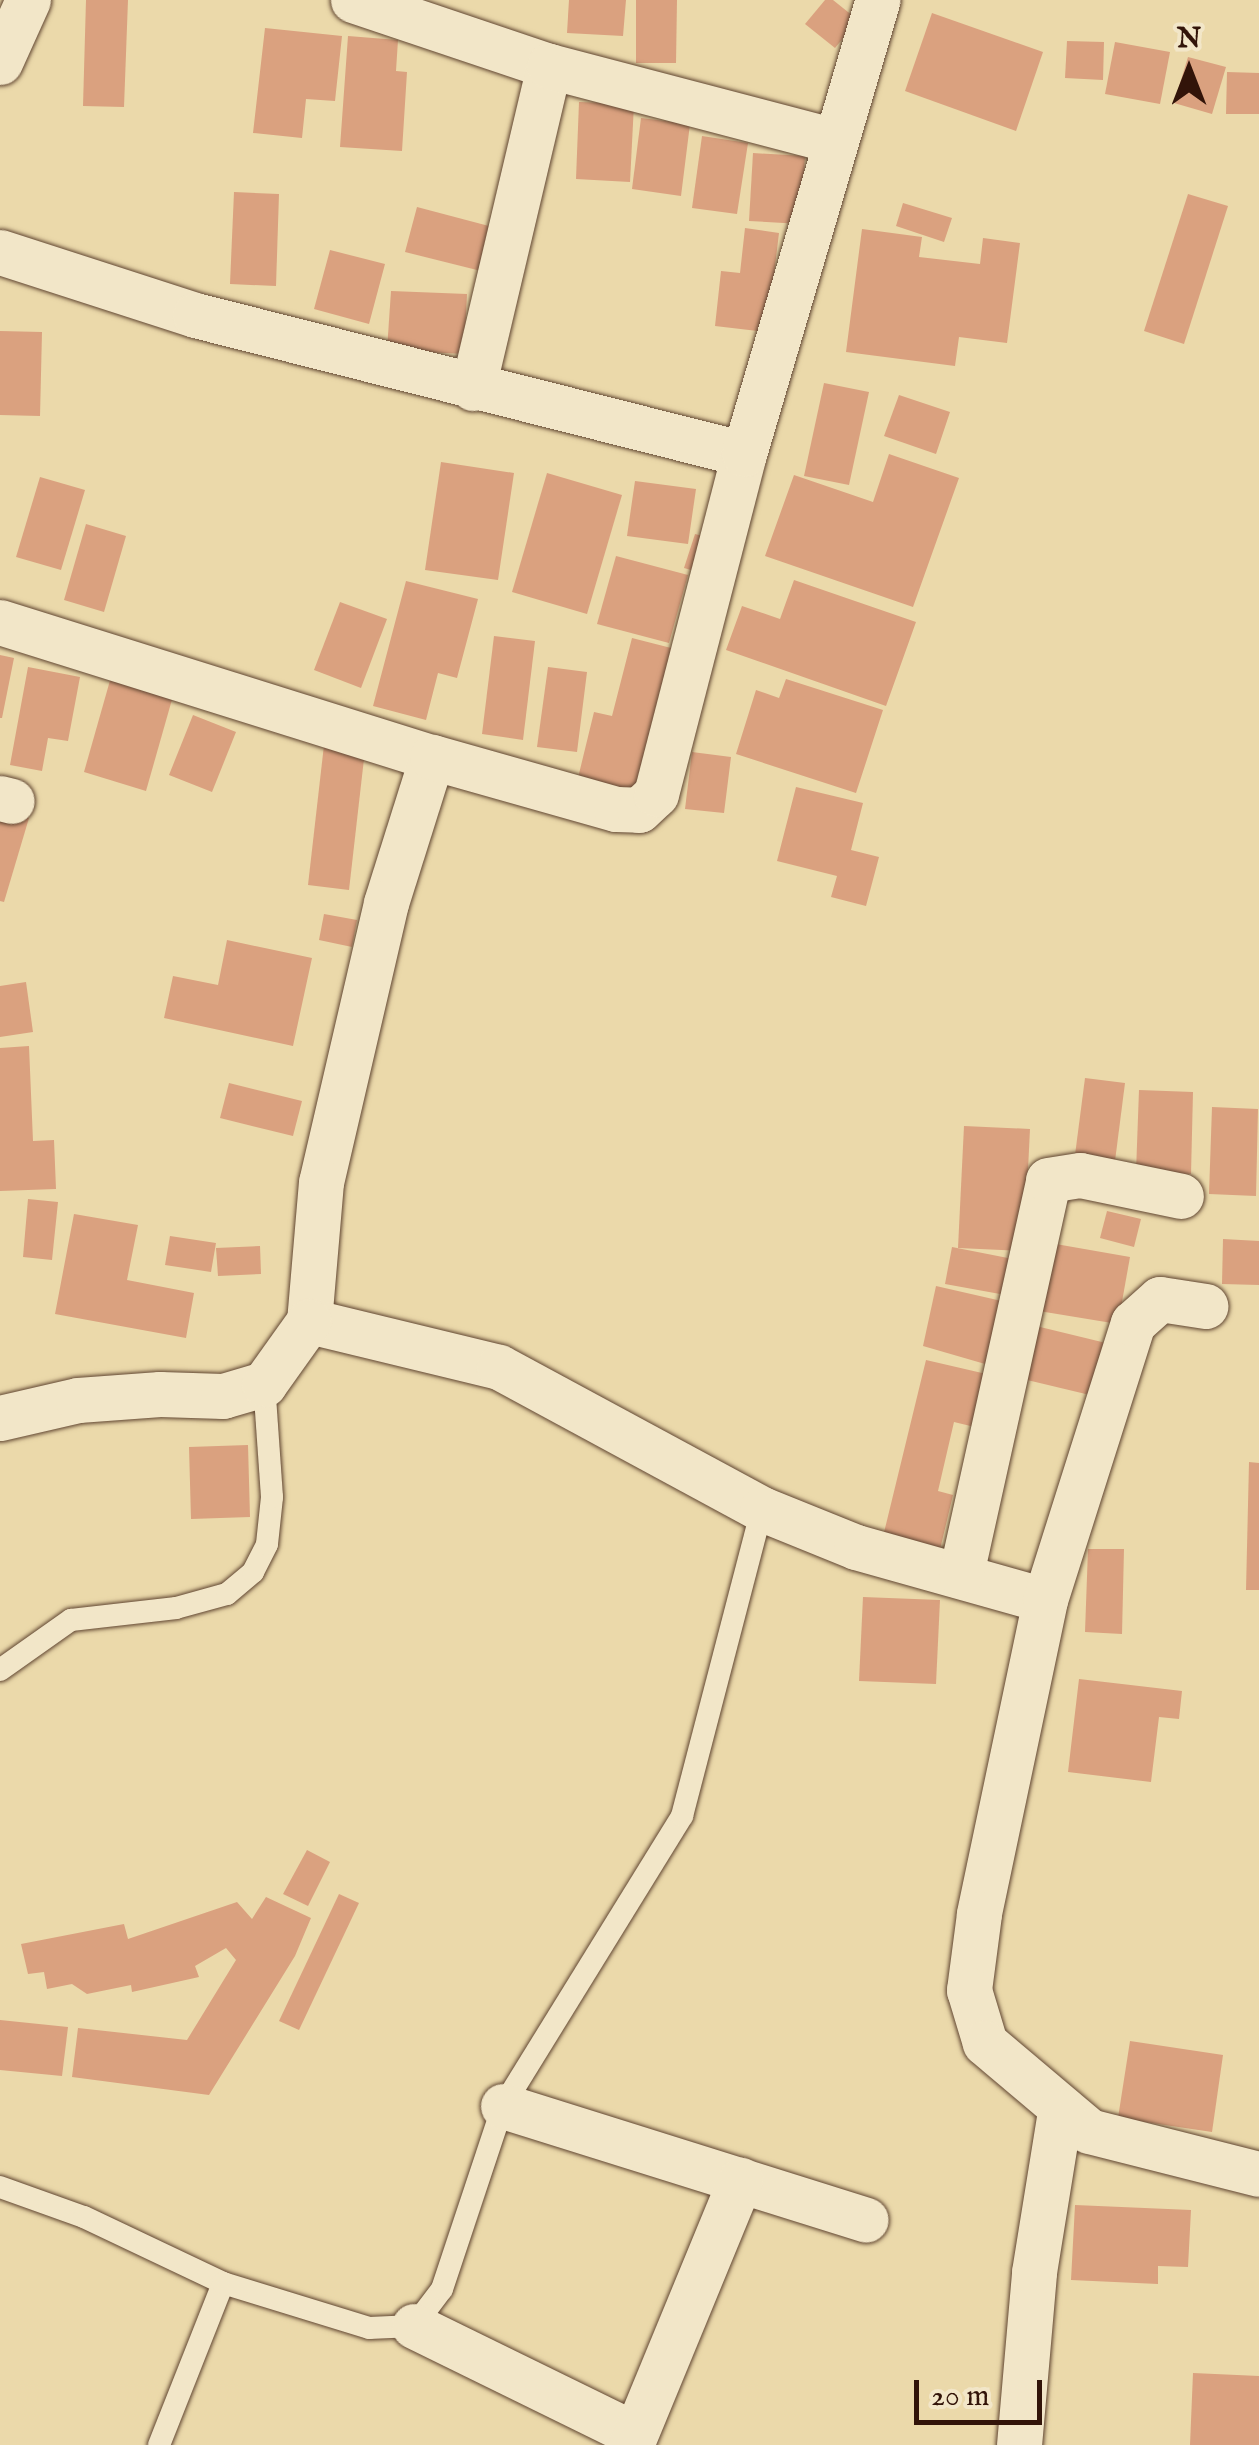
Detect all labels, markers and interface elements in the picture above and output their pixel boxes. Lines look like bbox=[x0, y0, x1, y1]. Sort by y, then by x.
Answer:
north arrow bbox=[1139, 20, 1239, 120]
text: N bbox=[1177, 22, 1201, 57]
scale bar bbox=[919, 2360, 1046, 2422]
text: 20 m bbox=[931, 2378, 990, 2416]

